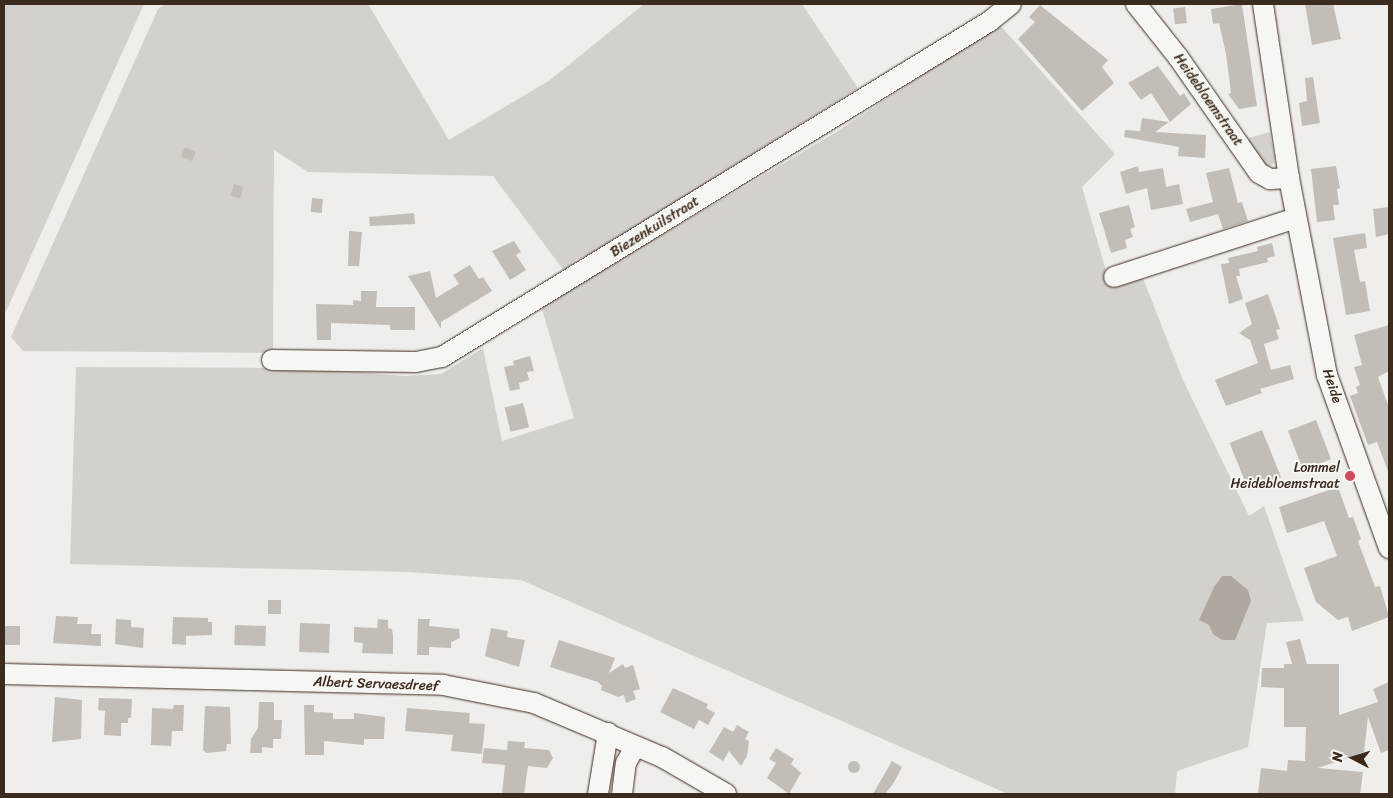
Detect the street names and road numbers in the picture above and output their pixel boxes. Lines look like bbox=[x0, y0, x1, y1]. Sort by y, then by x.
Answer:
street label: Heidebloemstraat bbox=[1170, 50, 1246, 150]
street label: Biezenkuilstraat bbox=[607, 193, 703, 261]
street label: Heide bbox=[1319, 367, 1345, 405]
street label: Albert Servaesdreef bbox=[313, 673, 439, 695]

